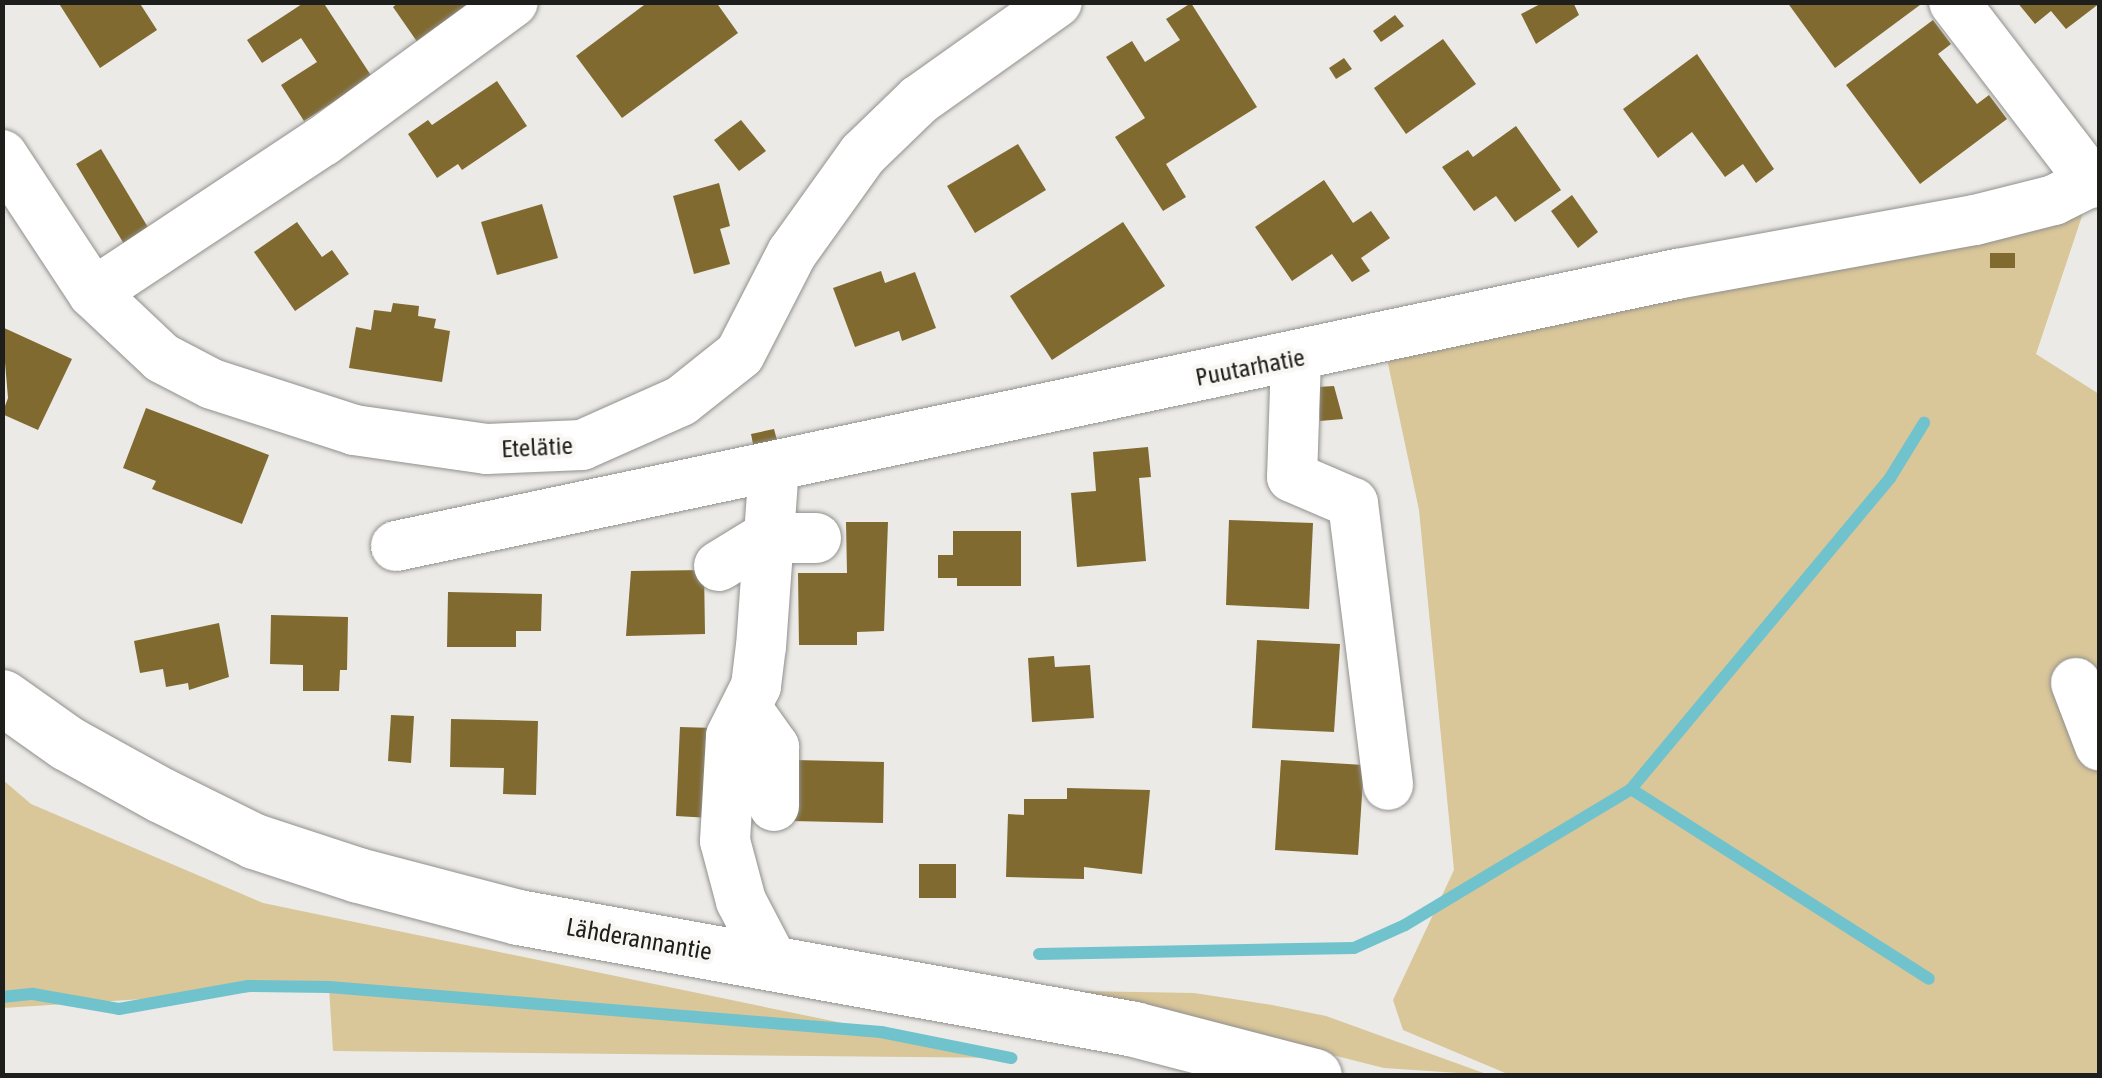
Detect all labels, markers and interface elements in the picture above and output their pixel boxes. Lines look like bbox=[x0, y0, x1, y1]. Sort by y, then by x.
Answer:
street label: Puutarhatie bbox=[1193, 342, 1307, 392]
street label: Etelätie bbox=[501, 430, 573, 464]
street label: Lähderannantie bbox=[564, 911, 714, 967]

